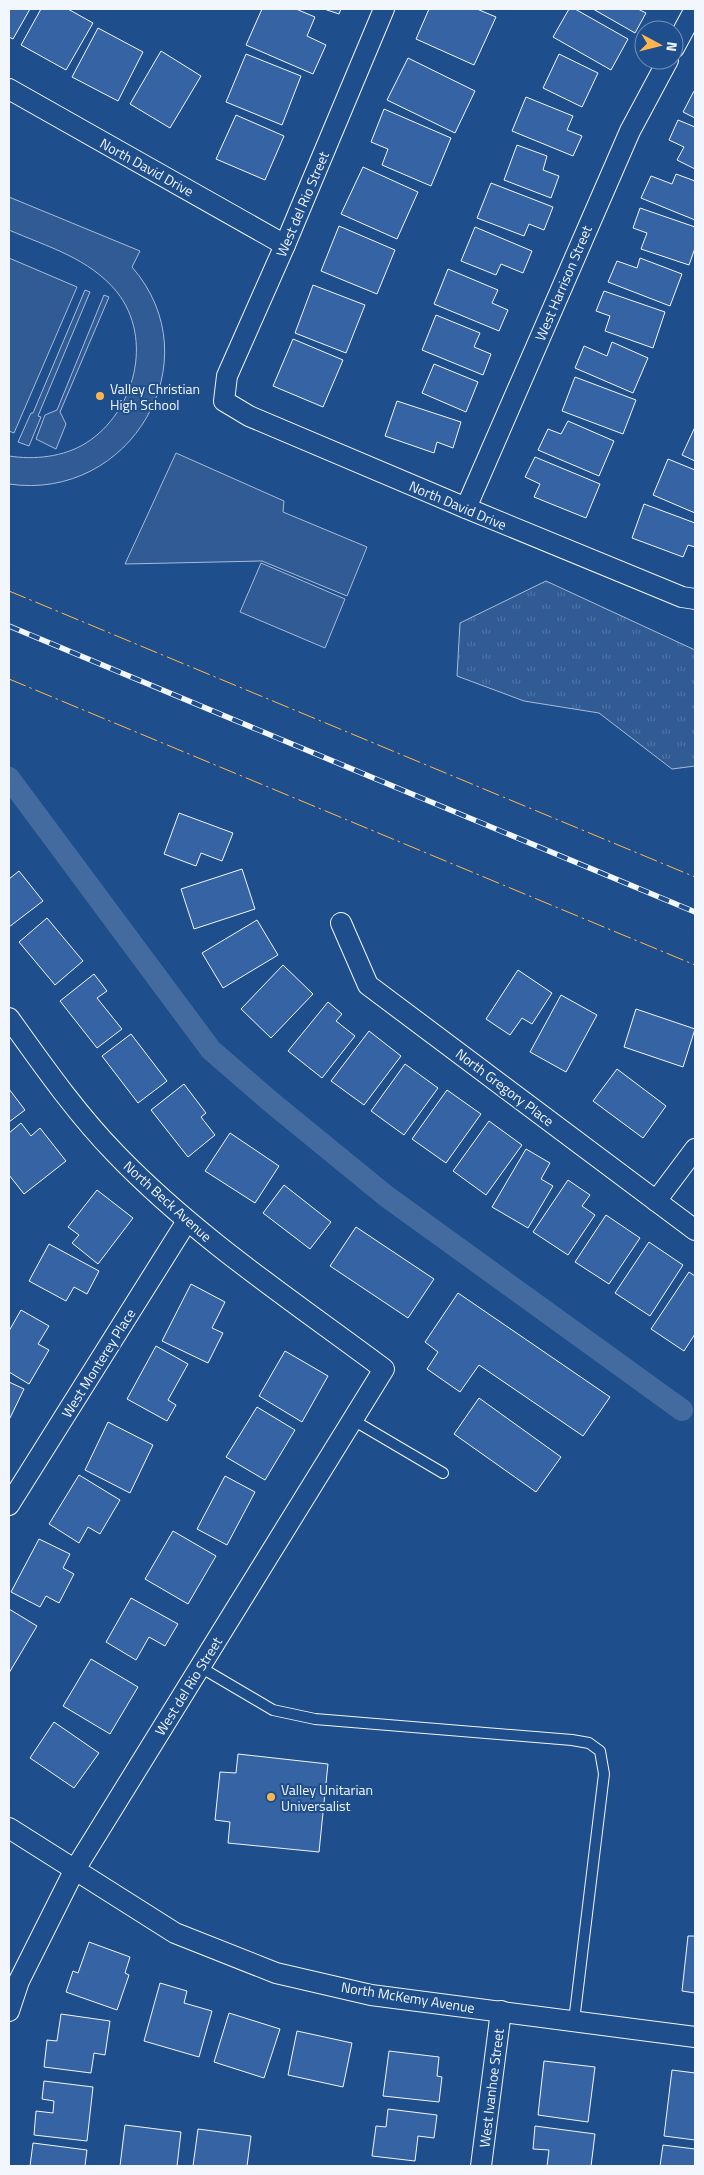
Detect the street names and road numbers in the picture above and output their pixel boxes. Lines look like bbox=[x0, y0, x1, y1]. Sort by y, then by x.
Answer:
street label: North David Drive bbox=[96, 133, 198, 201]
street label: West del Rio Street bbox=[270, 148, 334, 260]
street label: West Harrison Street bbox=[529, 222, 597, 344]
street label: North David Drive bbox=[406, 475, 510, 535]
street label: North Gregory Place bbox=[451, 1043, 559, 1131]
street label: North Beck Avenue bbox=[119, 1156, 217, 1246]
street label: West Monterey Place bbox=[56, 1304, 140, 1422]
street label: West del Rio Street bbox=[149, 1633, 227, 1739]
street label: North McKemy Avenue bbox=[340, 1976, 476, 2018]
street label: West Ivanhoe Street bbox=[473, 2027, 509, 2149]

